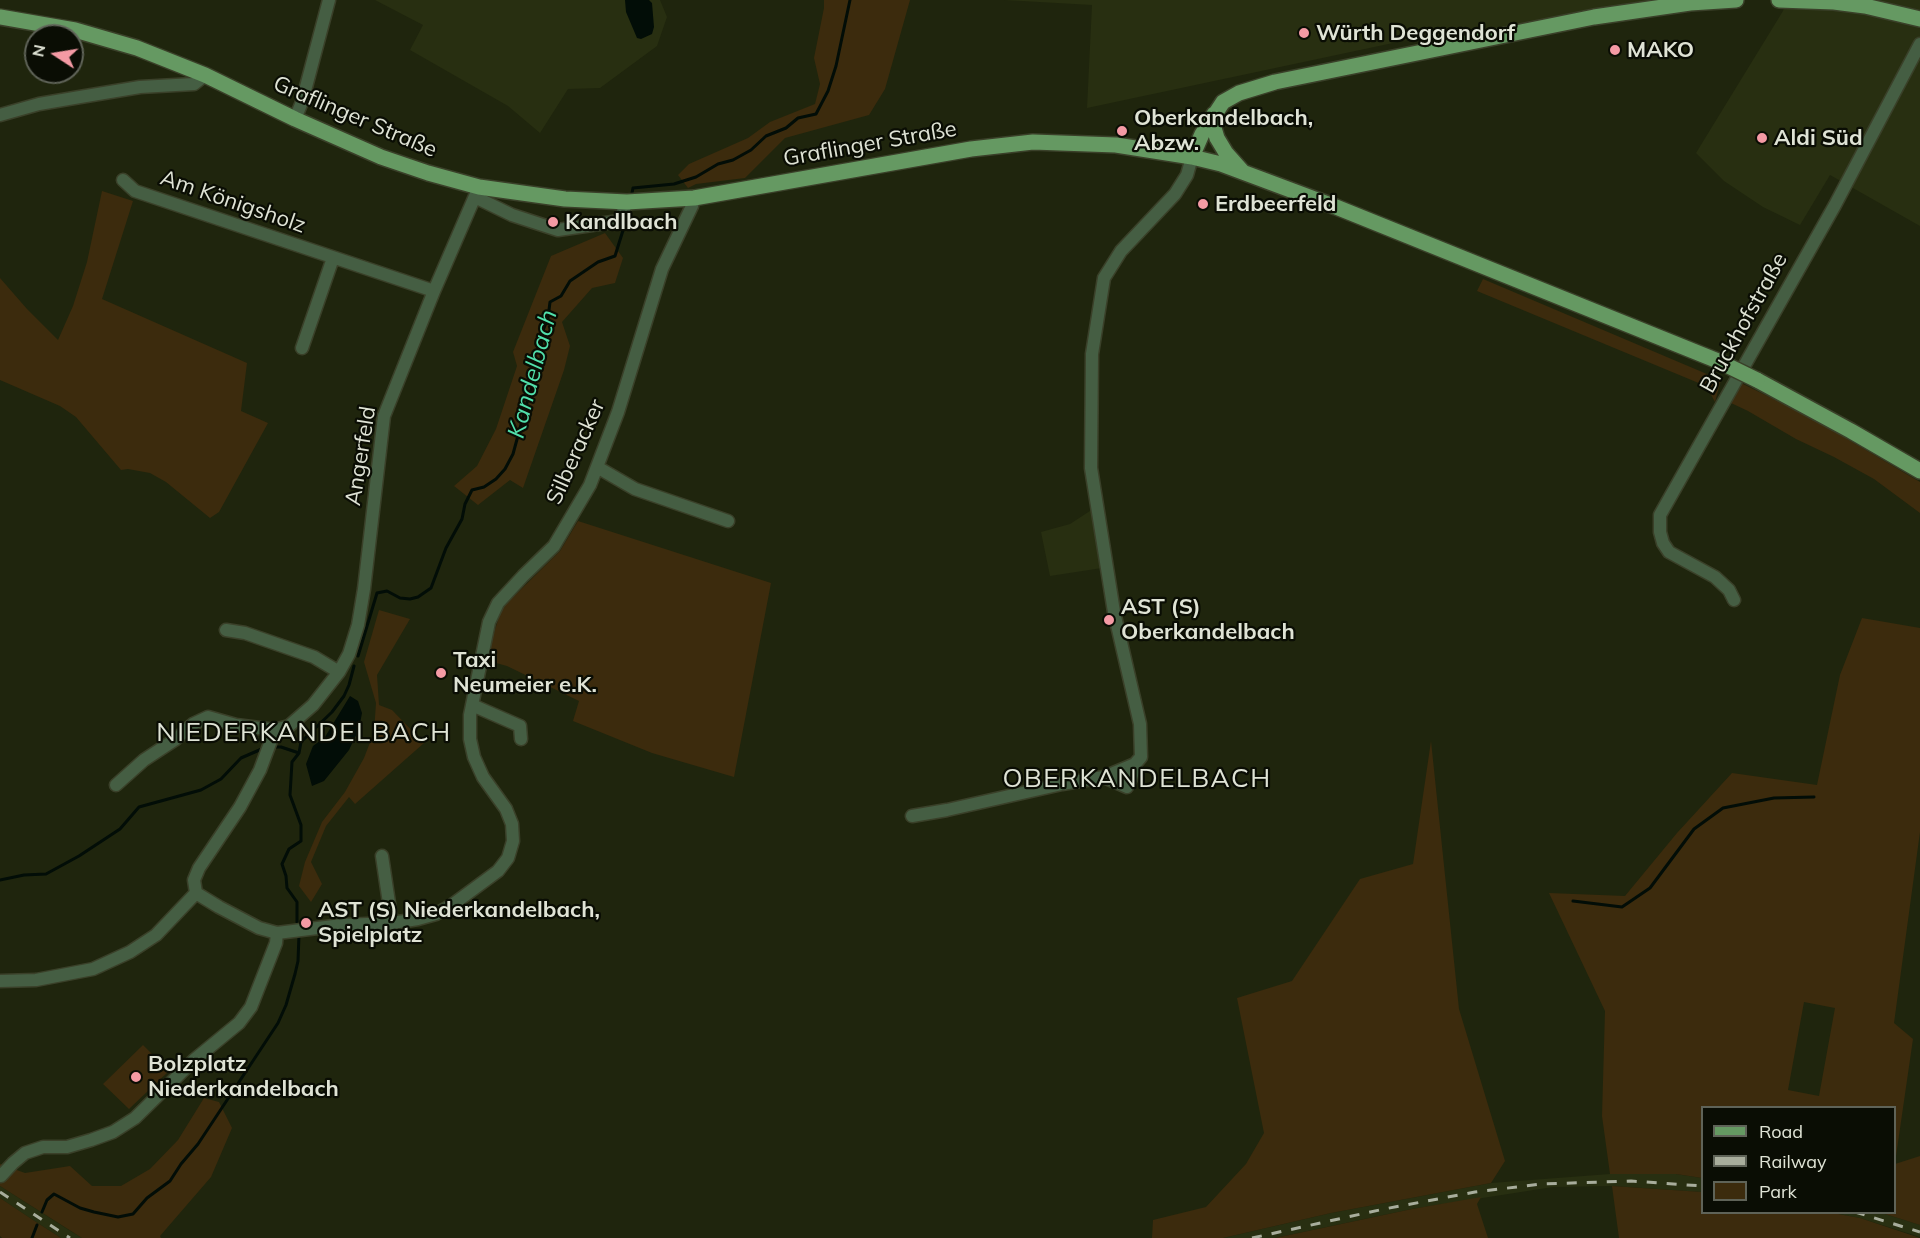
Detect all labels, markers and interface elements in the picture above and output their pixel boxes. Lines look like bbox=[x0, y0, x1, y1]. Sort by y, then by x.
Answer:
place label: Würth Deggendorf bbox=[1316, 20, 1515, 46]
north arrow bbox=[24, 24, 84, 84]
marker: Würth Deggendorf bbox=[1297, 26, 1311, 40]
place label: MAKO bbox=[1627, 37, 1694, 63]
text: N bbox=[27, 43, 49, 59]
marker: MAKO bbox=[1608, 43, 1622, 57]
street label: Graflinger Straße bbox=[269, 71, 441, 163]
place label: Oberkandelbach, Abzw. bbox=[1134, 105, 1313, 156]
street label: Graflinger Straße bbox=[781, 116, 959, 172]
marker: Oberkandelbach, Abzw. bbox=[1115, 124, 1129, 138]
place label: Aldi Süd bbox=[1774, 125, 1863, 151]
marker: Aldi Süd bbox=[1755, 131, 1769, 145]
street label: Am Königsholz bbox=[157, 165, 309, 239]
place label: Erdbeerfeld bbox=[1215, 191, 1336, 217]
marker: Erdbeerfeld bbox=[1196, 197, 1210, 211]
place label: Kandlbach bbox=[565, 209, 678, 235]
marker: Kandlbach bbox=[546, 215, 560, 229]
street label: Bruckhofstraße bbox=[1695, 248, 1793, 398]
water label: Kandelbach bbox=[502, 307, 564, 441]
street label: Silberacker bbox=[541, 395, 611, 509]
street label: Angerfeld bbox=[340, 404, 382, 508]
place label: AST (S) Oberkandelbach bbox=[1121, 594, 1295, 646]
marker: AST (S) Oberkandelbach bbox=[1102, 613, 1116, 627]
place label: Taxi Neumeier e.K. bbox=[453, 647, 597, 698]
marker: Taxi Neumeier e.K. bbox=[434, 666, 448, 680]
district label: NIEDERKANDELBACH bbox=[156, 717, 452, 749]
district label: OBERKANDELBACH bbox=[1002, 763, 1272, 795]
place label: AST (S) Niederkandelbach, Spielplatz bbox=[318, 897, 600, 948]
marker: AST (S) Niederkandelbach, Spielplatz bbox=[299, 916, 313, 930]
place label: Bolzplatz Niederkandelbach bbox=[148, 1051, 339, 1102]
marker: Bolzplatz Niederkandelbach bbox=[129, 1070, 143, 1084]
legend bbox=[1701, 1106, 1896, 1214]
text: Road bbox=[1759, 1120, 1803, 1143]
text: Railway bbox=[1759, 1150, 1827, 1173]
text: Park bbox=[1759, 1180, 1797, 1203]

